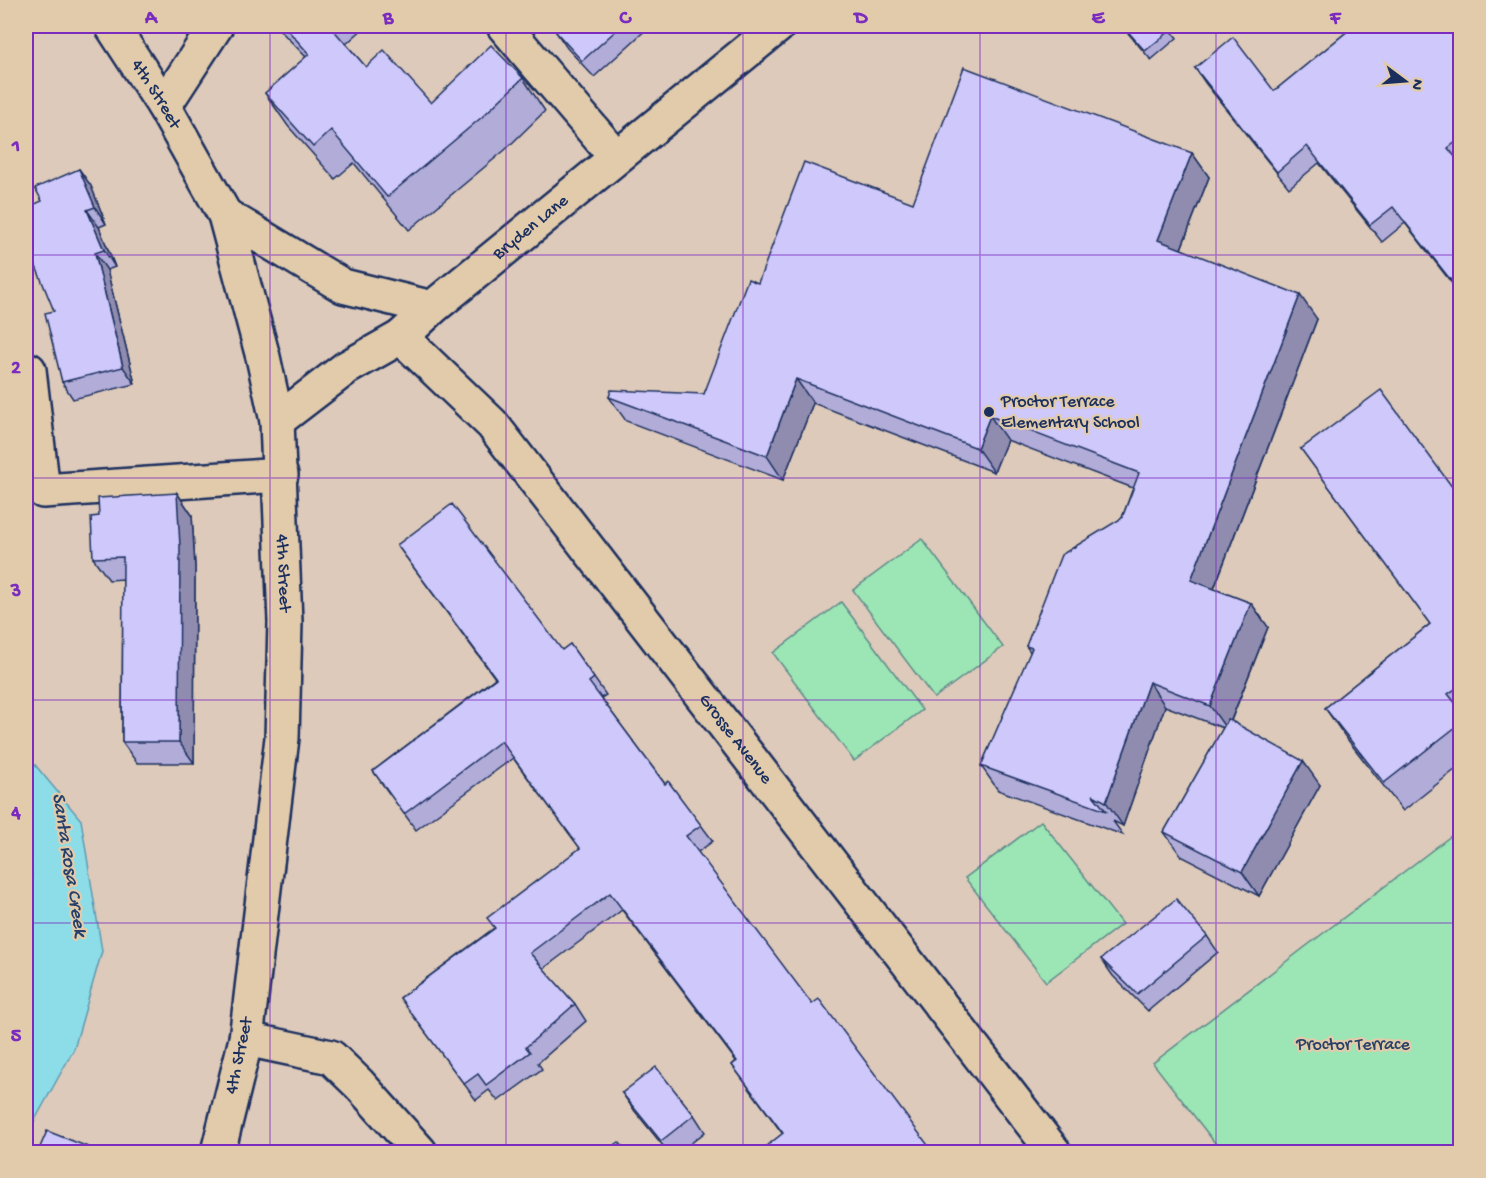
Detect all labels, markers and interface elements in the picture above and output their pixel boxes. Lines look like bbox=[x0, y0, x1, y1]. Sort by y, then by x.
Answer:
text: A bbox=[144, 8, 159, 31]
text: B bbox=[382, 8, 394, 31]
text: C bbox=[619, 8, 633, 31]
text: D bbox=[852, 8, 868, 31]
text: E bbox=[1092, 8, 1106, 31]
text: F bbox=[1329, 8, 1342, 31]
north arrow bbox=[1375, 51, 1435, 111]
street label: 4th Street bbox=[126, 56, 186, 134]
text: N bbox=[1405, 77, 1427, 92]
text: 1 bbox=[11, 136, 20, 159]
street label: Bryden Lane bbox=[488, 190, 573, 265]
text: 2 bbox=[11, 358, 21, 381]
place label: Proctor Terrace Elementary School bbox=[1000, 392, 1140, 434]
marker: Proctor Terrace Elementary School bbox=[982, 405, 996, 419]
street label: 4th Street bbox=[271, 534, 295, 614]
text: 3 bbox=[10, 581, 21, 604]
street label: Grosse Avenue bbox=[694, 690, 777, 789]
water label: Santa Rosa Creek bbox=[45, 791, 91, 941]
text: 4 bbox=[10, 803, 21, 826]
street label: 4th Street bbox=[222, 1014, 259, 1096]
text: 5 bbox=[11, 1026, 22, 1049]
park label: Proctor Terrace bbox=[1295, 1035, 1410, 1056]

